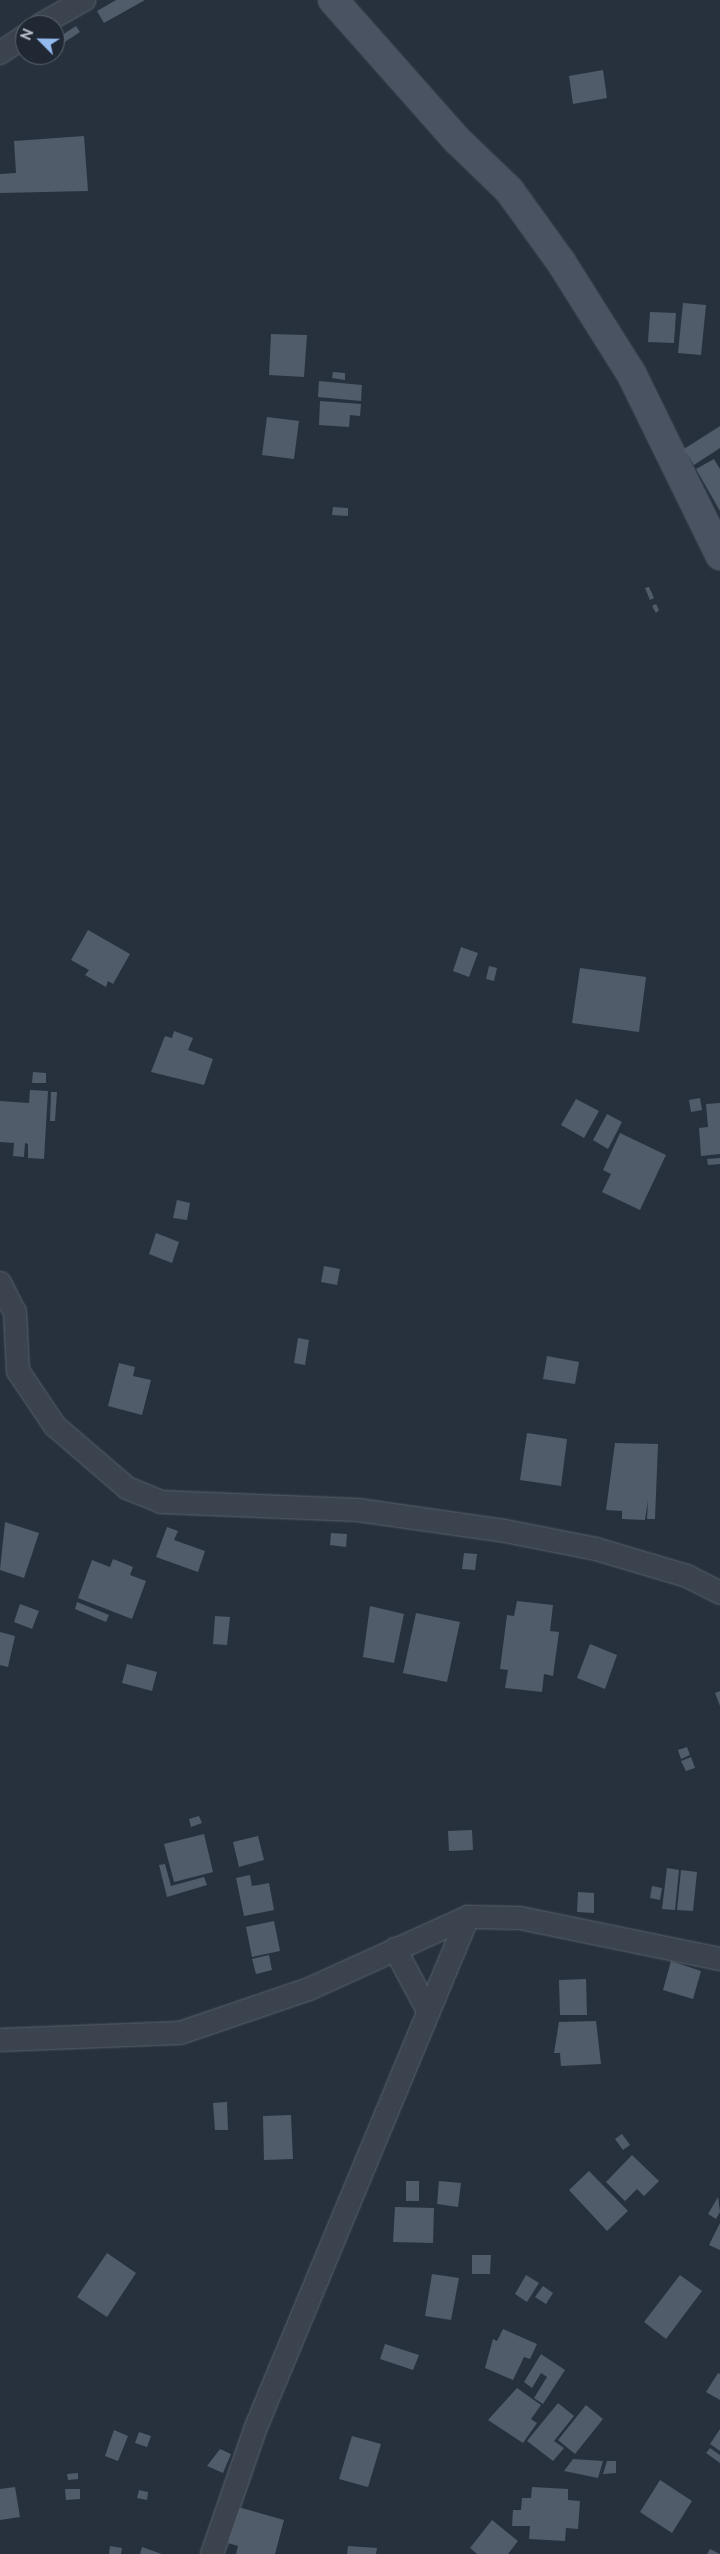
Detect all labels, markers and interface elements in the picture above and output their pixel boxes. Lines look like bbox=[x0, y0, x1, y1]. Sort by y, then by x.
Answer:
north arrow bbox=[15, 15, 65, 65]
text: N bbox=[18, 26, 37, 43]

